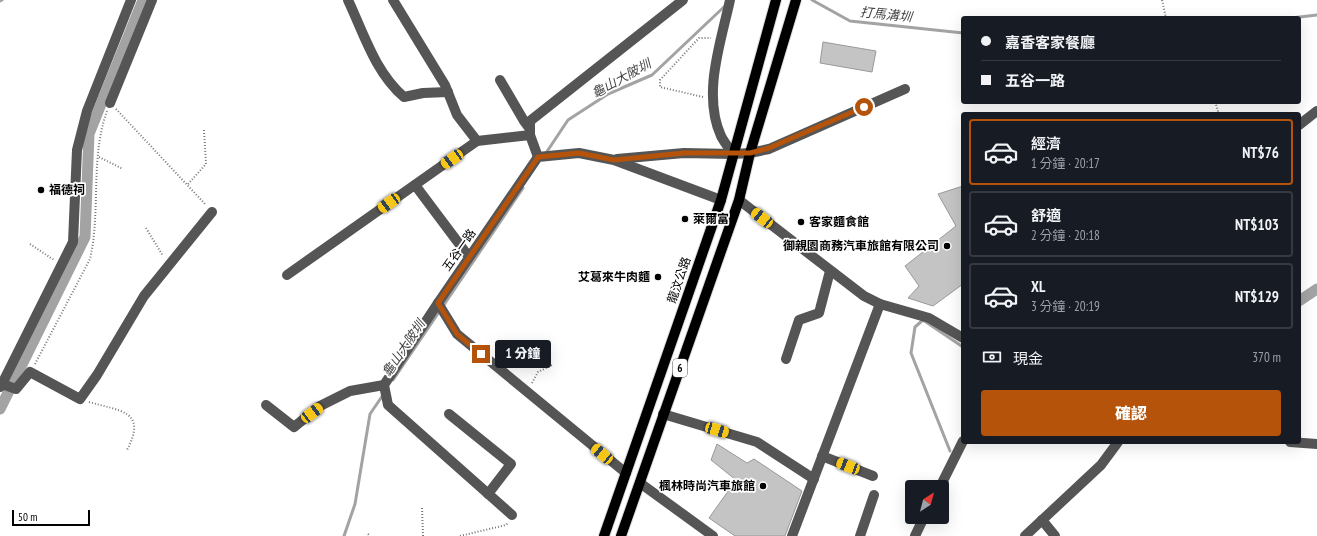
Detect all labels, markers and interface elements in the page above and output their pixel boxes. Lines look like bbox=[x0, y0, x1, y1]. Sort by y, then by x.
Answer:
water label: 打馬溝圳 bbox=[859, 3, 915, 26]
text: 嘉香客家餐廳 bbox=[1005, 33, 1095, 52]
water label: 龜山大陂圳 bbox=[589, 54, 656, 102]
text: 五谷一路 bbox=[1005, 71, 1065, 90]
route start bbox=[855, 98, 873, 116]
icon: car bbox=[983, 134, 1019, 170]
text: 經濟 bbox=[1031, 134, 1061, 153]
text: NT$76 bbox=[1242, 143, 1279, 162]
car bbox=[439, 147, 465, 171]
text: 1 分鐘 · 20:17 bbox=[1031, 155, 1100, 172]
place label: 福德祠 bbox=[49, 182, 85, 197]
marker: 福德祠 bbox=[36, 185, 46, 195]
car bbox=[376, 191, 402, 215]
car bbox=[749, 206, 775, 230]
icon: car bbox=[983, 206, 1019, 242]
text: 舒適 bbox=[1031, 206, 1061, 225]
place label: 萊爾富 bbox=[693, 211, 729, 226]
marker: 萊爾富 bbox=[680, 214, 690, 224]
place label: 客家麵食館 bbox=[809, 214, 869, 229]
text: NT$103 bbox=[1235, 215, 1279, 234]
marker: 客家麵食館 bbox=[796, 217, 806, 227]
street label: 五谷一路 bbox=[439, 226, 479, 274]
text: 2 分鐘 · 20:18 bbox=[1031, 227, 1100, 244]
place label: 御親園商務汽車旅館有限公司 bbox=[783, 238, 939, 253]
marker: 御親園商務汽車旅館有限公司 bbox=[942, 241, 952, 251]
street label: 龍汶公路 bbox=[664, 255, 693, 305]
place label: 艾葛來牛肉麵 bbox=[578, 269, 650, 284]
marker: 艾葛來牛肉麵 bbox=[653, 272, 663, 282]
text: XL bbox=[1031, 277, 1045, 296]
icon: car bbox=[983, 278, 1019, 314]
text: NT$129 bbox=[1235, 287, 1279, 306]
text: 3 分鐘 · 20:19 bbox=[1031, 298, 1100, 315]
water label: 龜山大陂圳 bbox=[378, 315, 430, 380]
callout: 1 分鐘 bbox=[495, 340, 551, 368]
route end bbox=[472, 345, 490, 363]
text: 1 分鐘 bbox=[506, 345, 540, 362]
icon: cash bbox=[981, 346, 1003, 368]
text: 現金 bbox=[1013, 349, 1043, 368]
text: 370 m bbox=[1252, 349, 1281, 366]
road number: 6 bbox=[673, 359, 687, 377]
button: 確認 bbox=[981, 390, 1281, 436]
car bbox=[299, 401, 325, 425]
car bbox=[704, 421, 730, 439]
car bbox=[589, 442, 615, 466]
car bbox=[835, 456, 861, 476]
place label: 楓林時尚汽車旅館 bbox=[659, 478, 755, 493]
north arrow bbox=[905, 480, 949, 524]
map controls bbox=[905, 480, 949, 524]
marker: 楓林時尚汽車旅館 bbox=[758, 481, 768, 491]
scale bar bbox=[12, 508, 90, 527]
text: 50 m bbox=[18, 510, 37, 524]

